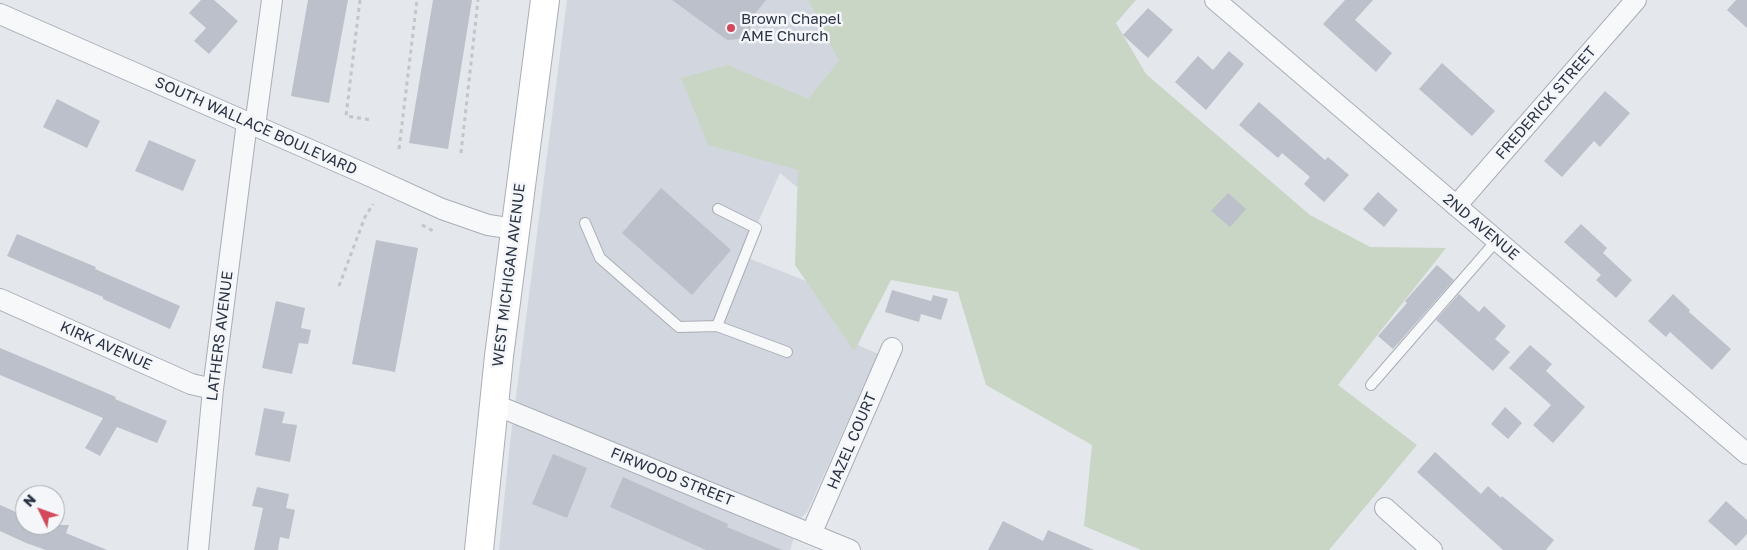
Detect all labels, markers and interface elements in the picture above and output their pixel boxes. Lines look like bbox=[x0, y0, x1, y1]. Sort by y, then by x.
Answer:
place label: Brown Chapel AME Church bbox=[741, 10, 841, 45]
marker: Brown Chapel AME Church bbox=[725, 22, 737, 34]
street label: FREDERICK STREET bbox=[1492, 43, 1600, 163]
street label: SOUTH WALLACE BOULEVARD bbox=[152, 73, 360, 179]
street label: WEST MICHIGAN AVENUE bbox=[489, 182, 529, 368]
street label: 2ND AVENUE bbox=[1439, 190, 1523, 264]
street label: LATHERS AVENUE bbox=[203, 270, 237, 402]
street label: KIRK AVENUE bbox=[57, 318, 155, 374]
street label: HAZEL COURT bbox=[823, 390, 881, 492]
street label: FIRWOOD STREET bbox=[608, 444, 736, 510]
north arrow bbox=[15, 485, 65, 535]
text: N bbox=[19, 491, 39, 510]

